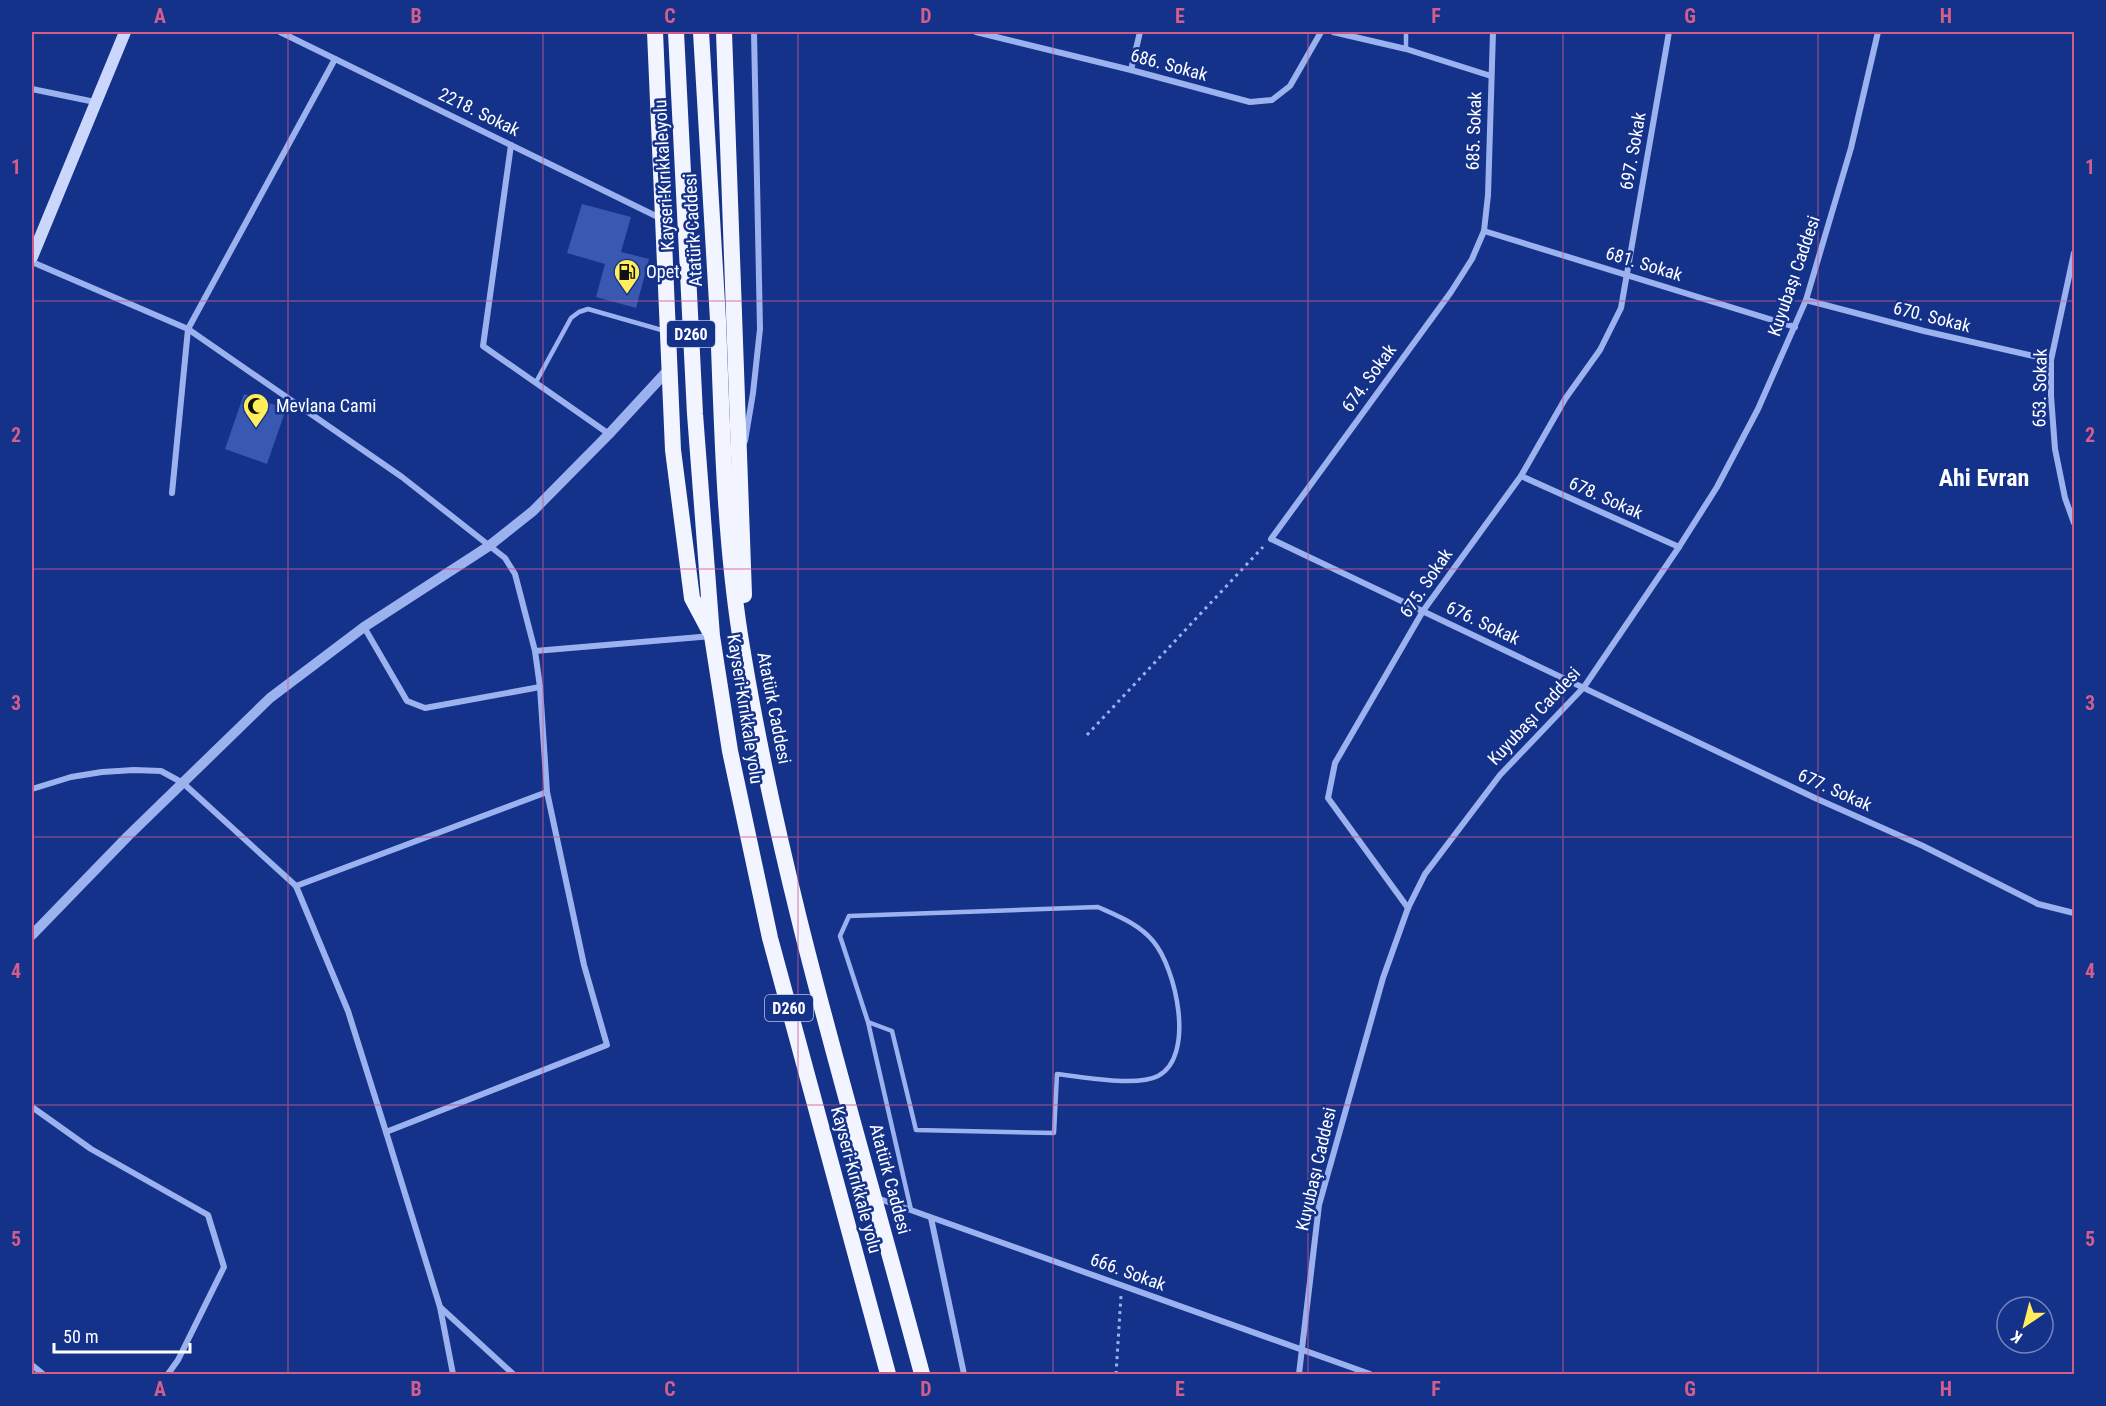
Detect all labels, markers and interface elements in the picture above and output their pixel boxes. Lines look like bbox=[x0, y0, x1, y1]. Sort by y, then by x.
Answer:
text: A bbox=[154, 4, 166, 28]
text: B bbox=[410, 4, 422, 28]
text: C bbox=[664, 4, 676, 28]
text: D bbox=[920, 4, 932, 28]
text: E bbox=[1175, 4, 1185, 28]
text: F bbox=[1431, 4, 1441, 28]
text: G bbox=[1684, 4, 1696, 28]
text: H bbox=[1940, 4, 1952, 28]
street label: 686. Sokak bbox=[1128, 44, 1210, 85]
street label: 2218. Sokak bbox=[435, 83, 523, 140]
street label: 685. Sokak bbox=[1462, 91, 1485, 171]
street label: Kayseri-Kırıkkale yolu bbox=[649, 99, 678, 251]
street label: 697. Sokak bbox=[1615, 110, 1650, 192]
text: 1 bbox=[11, 155, 21, 179]
text: 1 bbox=[2085, 155, 2095, 179]
street label: Atatürk Caddesi bbox=[679, 173, 706, 287]
street label: Kuyubaşı Caddesi bbox=[1763, 213, 1824, 339]
street label: 681. Sokak bbox=[1603, 242, 1685, 285]
fuel station icon: Opet bbox=[612, 257, 642, 295]
place label: Opet bbox=[646, 261, 679, 282]
street label: 670. Sokak bbox=[1891, 297, 1973, 336]
road number: D260 bbox=[667, 321, 715, 347]
street label: 674. Sokak bbox=[1337, 340, 1400, 416]
street label: 653. Sokak bbox=[2028, 348, 2051, 428]
mosque icon: Mevlana Cami bbox=[241, 391, 271, 429]
place label: Mevlana Cami bbox=[276, 395, 376, 416]
text: 2 bbox=[11, 423, 21, 447]
text: 2 bbox=[2085, 423, 2095, 447]
district label: Ahi Evran bbox=[1939, 464, 2029, 492]
street label: 678. Sokak bbox=[1566, 472, 1646, 523]
street label: 675. Sokak bbox=[1395, 544, 1456, 621]
street label: 676. Sokak bbox=[1443, 596, 1523, 649]
street label: Kayseri-Kırıkkale yolu bbox=[723, 633, 768, 785]
street label: Atatürk Caddesi bbox=[753, 650, 796, 766]
street label: Kuyubaşı Caddesi bbox=[1483, 662, 1584, 769]
text: 3 bbox=[11, 691, 21, 715]
text: 3 bbox=[2085, 691, 2095, 715]
street label: 677. Sokak bbox=[1795, 764, 1875, 815]
text: 4 bbox=[11, 959, 21, 983]
text: 4 bbox=[2085, 959, 2095, 983]
road number: D260 bbox=[765, 995, 813, 1021]
street label: Kayseri-Kırıkkale yolu bbox=[827, 1104, 886, 1256]
street label: Kuyubaşı Caddesi bbox=[1291, 1105, 1340, 1233]
street label: Atatürk Caddesi bbox=[866, 1121, 915, 1236]
text: 5 bbox=[11, 1227, 21, 1251]
text: 5 bbox=[2085, 1227, 2095, 1251]
street label: 666. Sokak bbox=[1088, 1248, 1169, 1295]
north arrow bbox=[1995, 1295, 2055, 1355]
scale bar bbox=[54, 1316, 190, 1354]
text: 50 m bbox=[63, 1326, 98, 1347]
text: K bbox=[2007, 1326, 2026, 1347]
text: A bbox=[154, 1377, 166, 1401]
text: B bbox=[410, 1377, 422, 1401]
text: C bbox=[664, 1377, 676, 1401]
text: D bbox=[920, 1377, 932, 1401]
text: E bbox=[1175, 1377, 1185, 1401]
text: F bbox=[1431, 1377, 1441, 1401]
text: G bbox=[1684, 1377, 1696, 1401]
text: H bbox=[1940, 1377, 1952, 1401]

